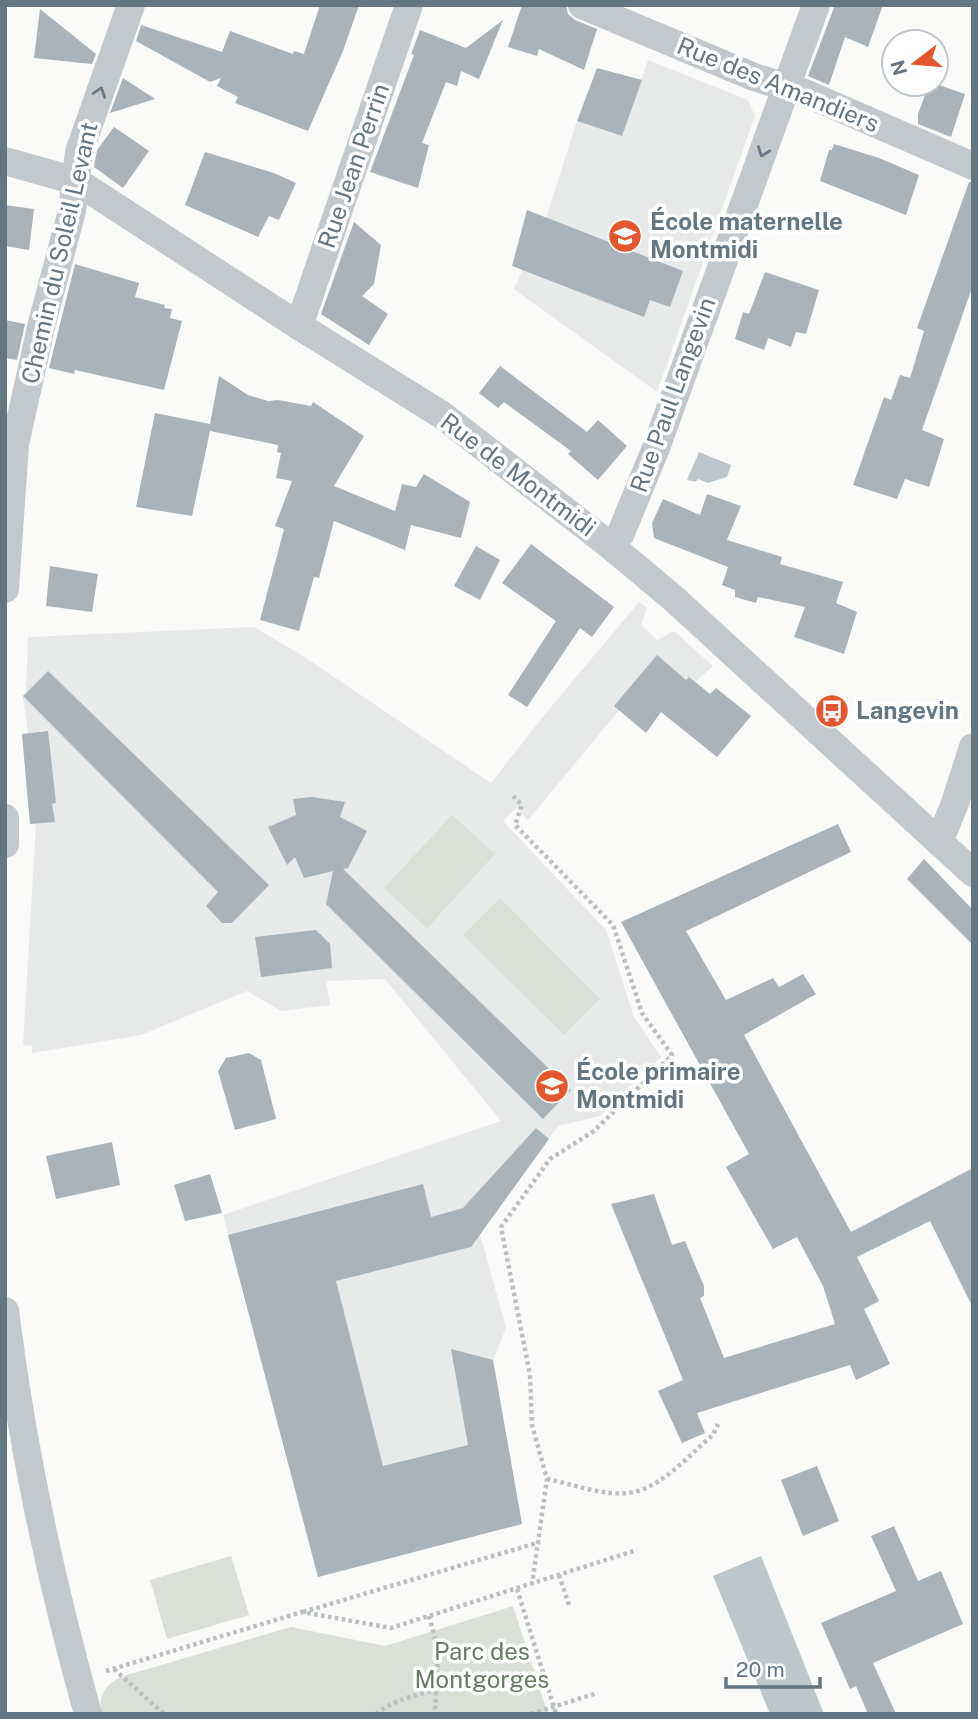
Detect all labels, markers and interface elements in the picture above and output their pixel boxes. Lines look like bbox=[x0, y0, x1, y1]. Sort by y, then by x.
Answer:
north arrow bbox=[880, 28, 950, 98]
street label: Rue des Amandiers bbox=[673, 31, 883, 137]
text: N bbox=[886, 58, 911, 78]
street label: Rue Jean Perrin bbox=[312, 80, 394, 252]
one-way arrow bbox=[92, 87, 106, 99]
street label: Chemin du Soleil Levant bbox=[15, 119, 103, 386]
one-way arrow bbox=[757, 145, 771, 157]
place label: École maternelle Montmidi bbox=[650, 207, 843, 263]
school or university icon: École maternelle Montmidi bbox=[606, 217, 644, 255]
street label: Rue Paul Langevin bbox=[624, 293, 720, 496]
street label: Rue de Montmidi bbox=[436, 407, 602, 542]
bus stop icon: Langevin bbox=[813, 692, 851, 730]
place label: Langevin bbox=[856, 696, 959, 724]
place label: École primaire Montmidi bbox=[576, 1057, 741, 1113]
school or university icon: École primaire Montmidi bbox=[533, 1067, 571, 1105]
park label: Parc des Montgorges bbox=[415, 1637, 549, 1693]
scale bar bbox=[726, 1646, 820, 1690]
text: 20 m bbox=[736, 1657, 785, 1682]

